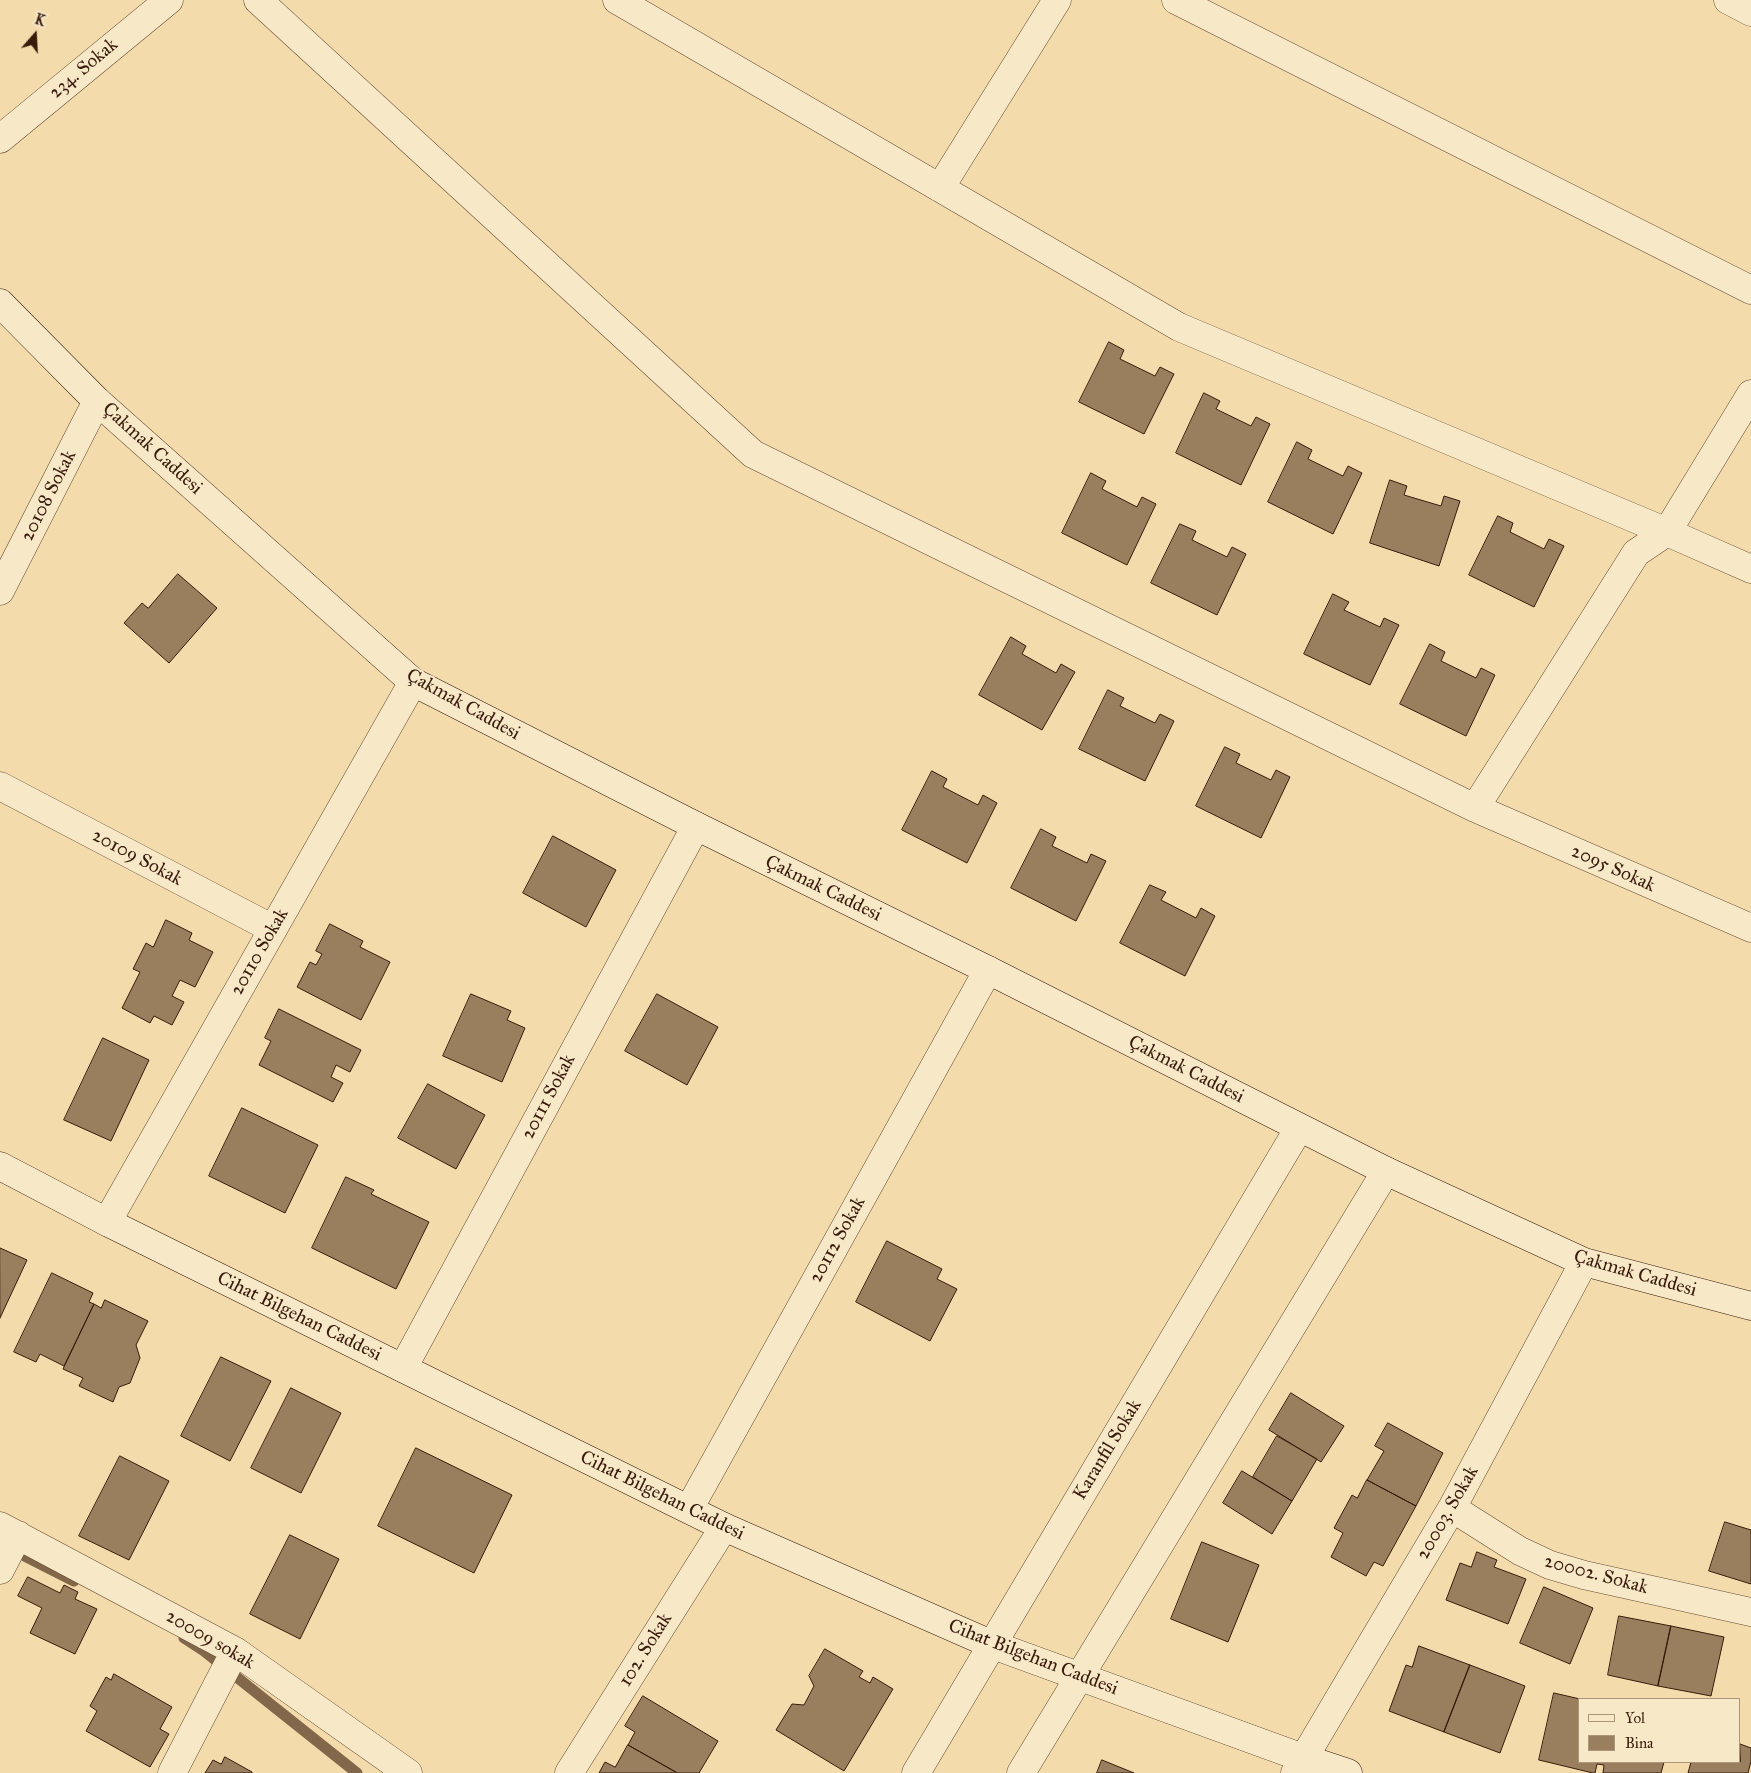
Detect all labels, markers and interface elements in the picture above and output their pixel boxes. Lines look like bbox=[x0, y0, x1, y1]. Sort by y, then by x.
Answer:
north arrow bbox=[10, 10, 60, 60]
text: K bbox=[33, 11, 48, 30]
street label: 234. Sokak bbox=[45, 34, 123, 104]
street label: Çakmak Caddesi bbox=[97, 398, 207, 500]
street label: 20108 Sokak bbox=[16, 447, 82, 545]
street label: Çakmak Caddesi bbox=[402, 664, 524, 746]
street label: 20109 Sokak bbox=[88, 825, 186, 891]
street label: 2095 Sokak bbox=[1567, 840, 1659, 898]
street label: Çakmak Caddesi bbox=[761, 851, 885, 927]
street label: 20110 Sokak bbox=[226, 904, 294, 1000]
street label: Çakmak Caddesi bbox=[1124, 1031, 1248, 1109]
street label: 20111 Sokak bbox=[517, 1051, 581, 1143]
street label: 20112 Sokak bbox=[805, 1193, 871, 1287]
street label: Çakmak Caddesi bbox=[1571, 1246, 1699, 1302]
street label: Cihat Bilgehan Caddesi bbox=[213, 1267, 385, 1367]
street label: Karanfil Sokak bbox=[1069, 1396, 1147, 1504]
street label: Cihat Bilgehan Caddesi bbox=[576, 1446, 748, 1546]
street label: 20003. Sokak bbox=[1412, 1462, 1484, 1564]
street label: 20002. Sokak bbox=[1542, 1550, 1650, 1600]
street label: 20009 sokak bbox=[161, 1605, 259, 1675]
street label: 102. Sokak bbox=[614, 1609, 678, 1691]
street label: Cihat Bilgehan Caddesi bbox=[945, 1615, 1121, 1701]
legend bbox=[1578, 1698, 1741, 1763]
text: Yol bbox=[1625, 1709, 1645, 1727]
text: Bina bbox=[1625, 1734, 1653, 1752]

